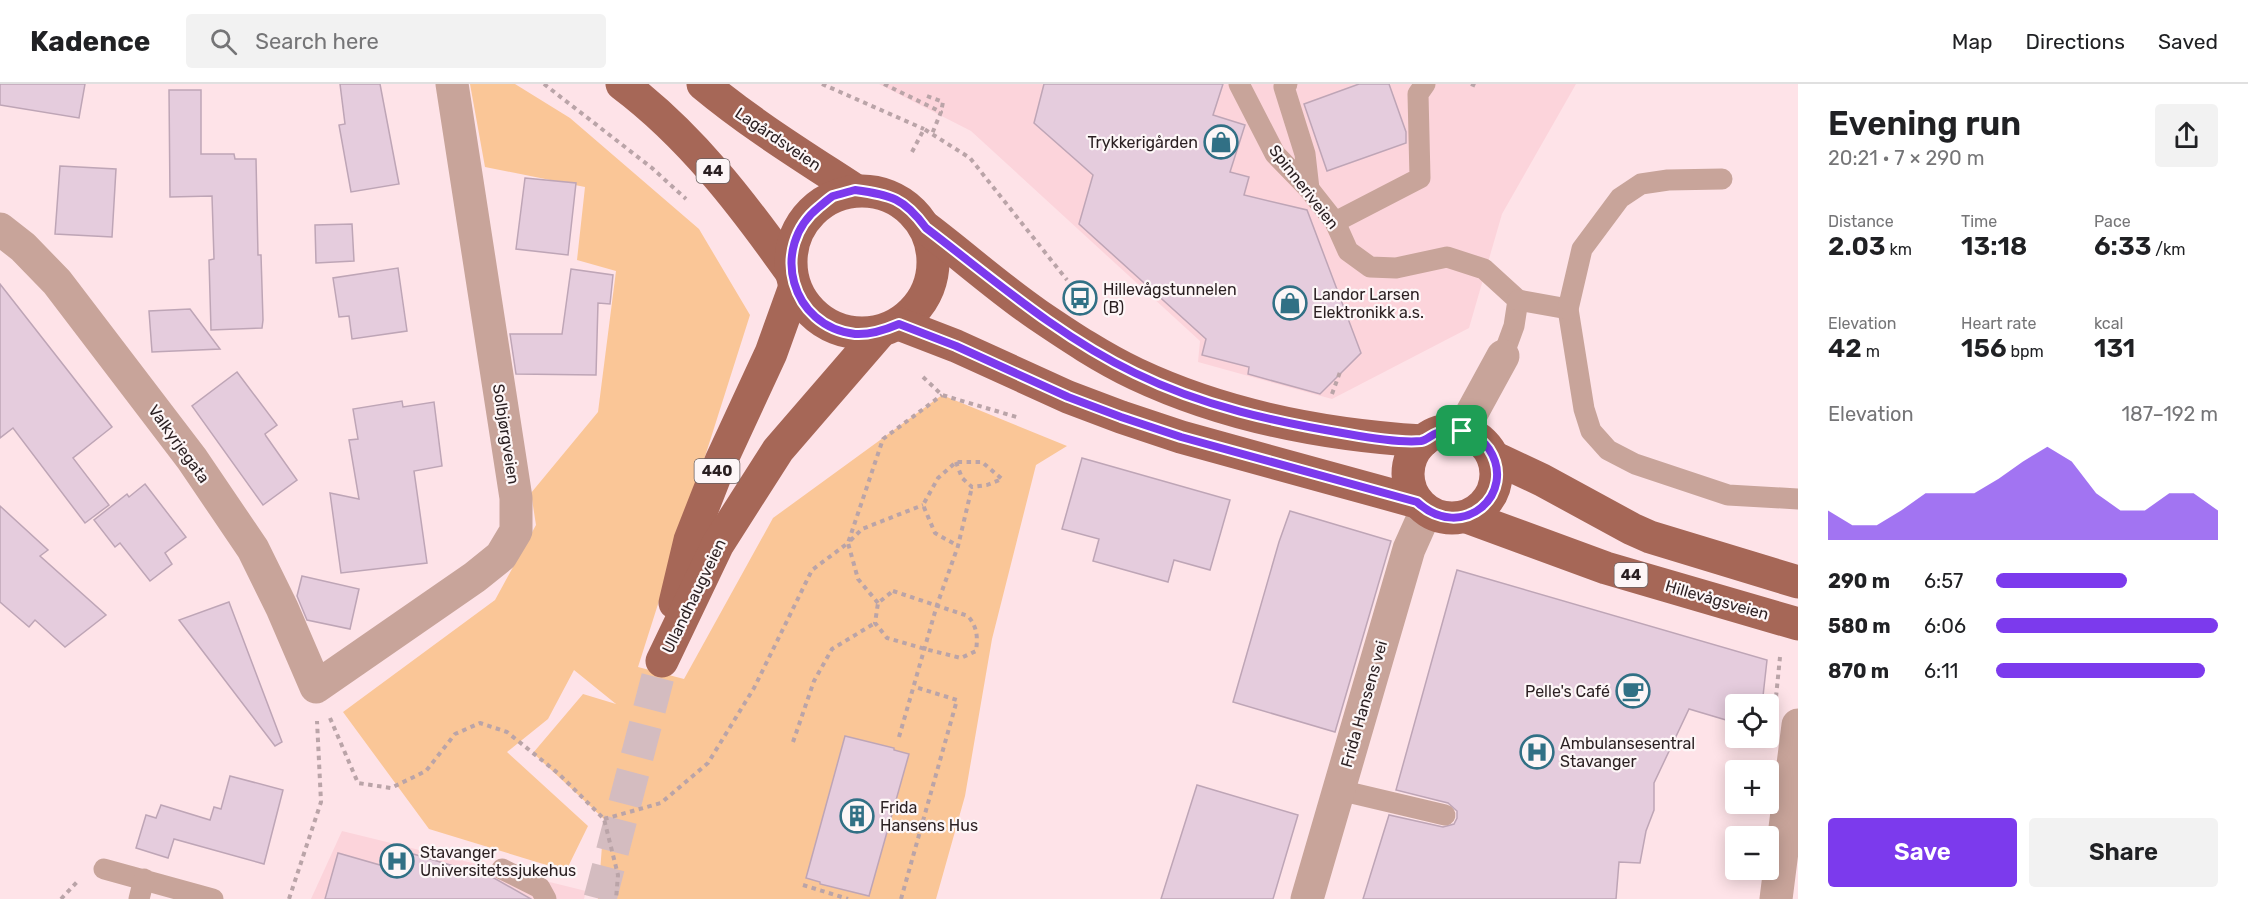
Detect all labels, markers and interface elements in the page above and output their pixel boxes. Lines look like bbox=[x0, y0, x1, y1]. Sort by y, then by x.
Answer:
search box bbox=[186, 14, 606, 68]
text: Kadence bbox=[30, 25, 150, 58]
icon: search bbox=[207, 25, 240, 58]
text: Search here bbox=[255, 28, 379, 55]
text: Map bbox=[1952, 29, 1993, 54]
text: Directions bbox=[2026, 29, 2125, 54]
text: Saved bbox=[2158, 29, 2218, 54]
street label: Lagårdsveien bbox=[731, 103, 825, 175]
text: Evening run bbox=[1828, 104, 2021, 143]
button: share bbox=[2155, 104, 2218, 167]
shop icon: Trykkerigården bbox=[1203, 124, 1239, 160]
place label: Trykkerigården bbox=[1088, 133, 1198, 152]
street label: Spinneriveien bbox=[1265, 141, 1343, 233]
text: 20:21 · 7 × 290 m bbox=[1828, 146, 1984, 170]
road number: 44 bbox=[696, 159, 730, 183]
text: Distance bbox=[1828, 212, 1894, 231]
text: Time bbox=[1961, 212, 1997, 231]
text: Pace bbox=[2094, 212, 2131, 231]
text: 2.03 bbox=[1828, 231, 1886, 262]
text: 13:18 bbox=[1961, 231, 2027, 262]
text: 6:33 bbox=[2094, 231, 2151, 262]
text: km bbox=[1886, 240, 1912, 259]
text: /km bbox=[2151, 240, 2186, 259]
bus stop icon: Hillevågstunnelen (B) bbox=[1062, 280, 1098, 316]
place label: Hillevågstunnelen (B) bbox=[1103, 280, 1237, 317]
shop icon: Landor Larsen Elektronikk a.s. bbox=[1272, 285, 1308, 321]
place label: Landor Larsen Elektronikk a.s. bbox=[1313, 285, 1424, 322]
text: Elevation bbox=[1828, 314, 1897, 333]
text: Heart rate bbox=[1961, 314, 2036, 333]
text: kcal bbox=[2094, 314, 2123, 333]
text: 42 bbox=[1828, 333, 1862, 364]
text: 156 bbox=[1961, 333, 2006, 364]
text: 131 bbox=[2094, 333, 2135, 364]
text: m bbox=[1862, 342, 1880, 361]
text: bpm bbox=[2006, 342, 2044, 361]
street label: Solbjørgveien bbox=[489, 382, 523, 486]
street label: Valkyrjegata bbox=[144, 401, 214, 487]
text: Elevation bbox=[1828, 402, 1914, 426]
text: 187–192 m bbox=[2122, 402, 2218, 426]
pin bbox=[1436, 405, 1487, 456]
icon: arrive bbox=[1445, 414, 1478, 447]
road number: 440 bbox=[694, 459, 740, 483]
street label: Ullandhaugveien bbox=[658, 536, 730, 656]
road number: 44 bbox=[1614, 563, 1648, 587]
text: 290 m bbox=[1828, 569, 1890, 593]
text: 6:57 bbox=[1924, 569, 1963, 593]
street label: Hillevågsveien bbox=[1663, 576, 1771, 624]
text: 580 m bbox=[1828, 614, 1891, 638]
text: 6:06 bbox=[1924, 614, 1966, 638]
street label: Frida Hansens vei bbox=[1337, 638, 1391, 770]
text: 870 m bbox=[1828, 659, 1889, 683]
text: 6:11 bbox=[1924, 659, 1958, 683]
cafe icon: Pelle's Café bbox=[1615, 673, 1651, 709]
place label: Pelle's Café bbox=[1525, 682, 1610, 701]
map controls bbox=[1725, 694, 1779, 880]
button: locate bbox=[1725, 694, 1779, 748]
hospital icon: Ambulansesentral Stavanger bbox=[1519, 734, 1555, 770]
place label: Ambulansesentral Stavanger bbox=[1560, 734, 1695, 771]
button: + bbox=[1725, 760, 1779, 814]
building icon: Frida Hansens Hus bbox=[839, 798, 875, 834]
place label: Frida Hansens Hus bbox=[880, 798, 978, 835]
button: Save bbox=[1828, 818, 2017, 887]
button: Share bbox=[2029, 818, 2218, 887]
button: − bbox=[1725, 826, 1779, 880]
hospital icon: Stavanger Universitetssjukehus bbox=[379, 843, 415, 879]
place label: Stavanger Universitetssjukehus bbox=[420, 843, 576, 880]

